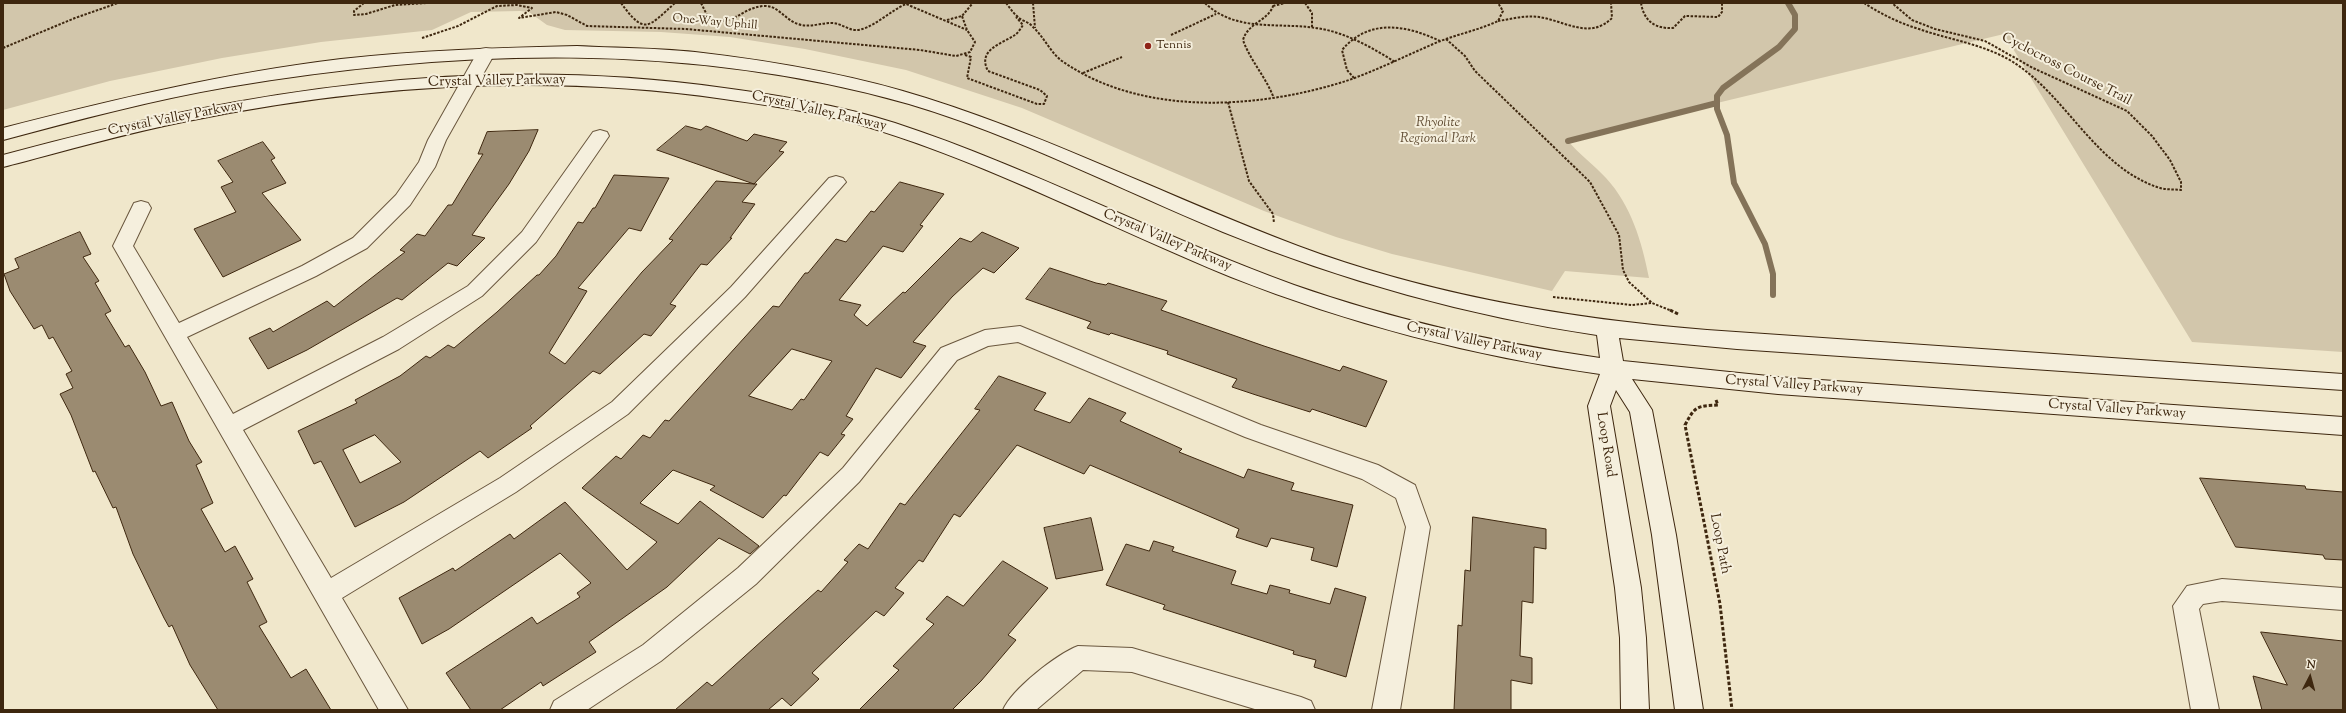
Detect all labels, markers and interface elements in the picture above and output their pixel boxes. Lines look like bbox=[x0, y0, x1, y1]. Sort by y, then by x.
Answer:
street label: One-Way Uphill bbox=[672, 12, 758, 34]
street label: Cyclocross Course Trail bbox=[1998, 30, 2134, 110]
place label: Tennis bbox=[1156, 39, 1191, 53]
marker: Tennis bbox=[1143, 41, 1153, 51]
street label: Crystal Valley Parkway bbox=[428, 72, 566, 92]
street label: Crystal Valley Parkway bbox=[750, 88, 888, 136]
street label: Crystal Valley Parkway bbox=[107, 98, 245, 140]
park label: Rhyolite Regional Park bbox=[1400, 116, 1476, 148]
street label: Crystal Valley Parkway bbox=[1100, 206, 1234, 276]
street label: Crystal Valley Parkway bbox=[1405, 319, 1543, 365]
street label: Crystal Valley Parkway bbox=[1725, 373, 1863, 399]
street label: Crystal Valley Parkway bbox=[2048, 397, 2186, 423]
street label: Loop Road bbox=[1592, 411, 1618, 479]
street label: Loop Path bbox=[1705, 512, 1733, 576]
north arrow bbox=[2290, 657, 2330, 697]
text: N bbox=[2306, 657, 2316, 673]

